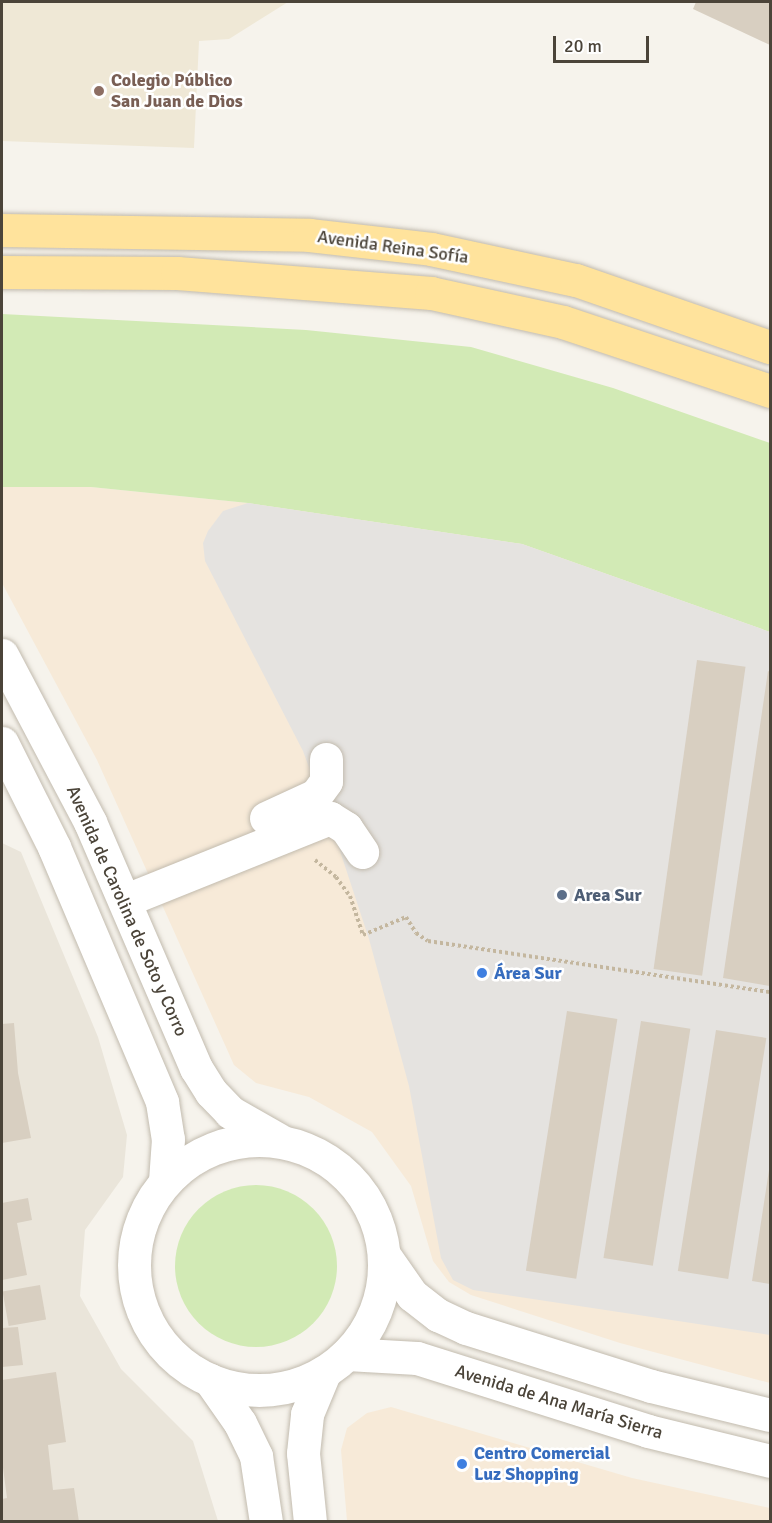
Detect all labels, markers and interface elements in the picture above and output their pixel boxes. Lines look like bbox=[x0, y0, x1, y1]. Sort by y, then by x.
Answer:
scale bar bbox=[556, 24, 652, 62]
text: 20 m bbox=[564, 35, 602, 57]
place label: Colegio Público San Juan de Dios bbox=[111, 70, 243, 112]
marker: Colegio Público San Juan de Dios bbox=[92, 84, 106, 98]
street label: Avenida Reina Sofía bbox=[316, 226, 470, 268]
street label: Avenida de Carolina de Soto y Corro bbox=[62, 782, 192, 1040]
place label: Area Sur bbox=[574, 884, 642, 906]
marker: Area Sur bbox=[555, 888, 569, 902]
place label: Área Sur bbox=[494, 962, 562, 984]
marker: Área Sur bbox=[475, 966, 489, 980]
street label: Avenida de Ana María Sierra bbox=[453, 1360, 665, 1444]
place label: Centro Comercial Luz Shopping bbox=[474, 1443, 610, 1486]
marker: Centro Comercial Luz Shopping bbox=[455, 1457, 469, 1471]

